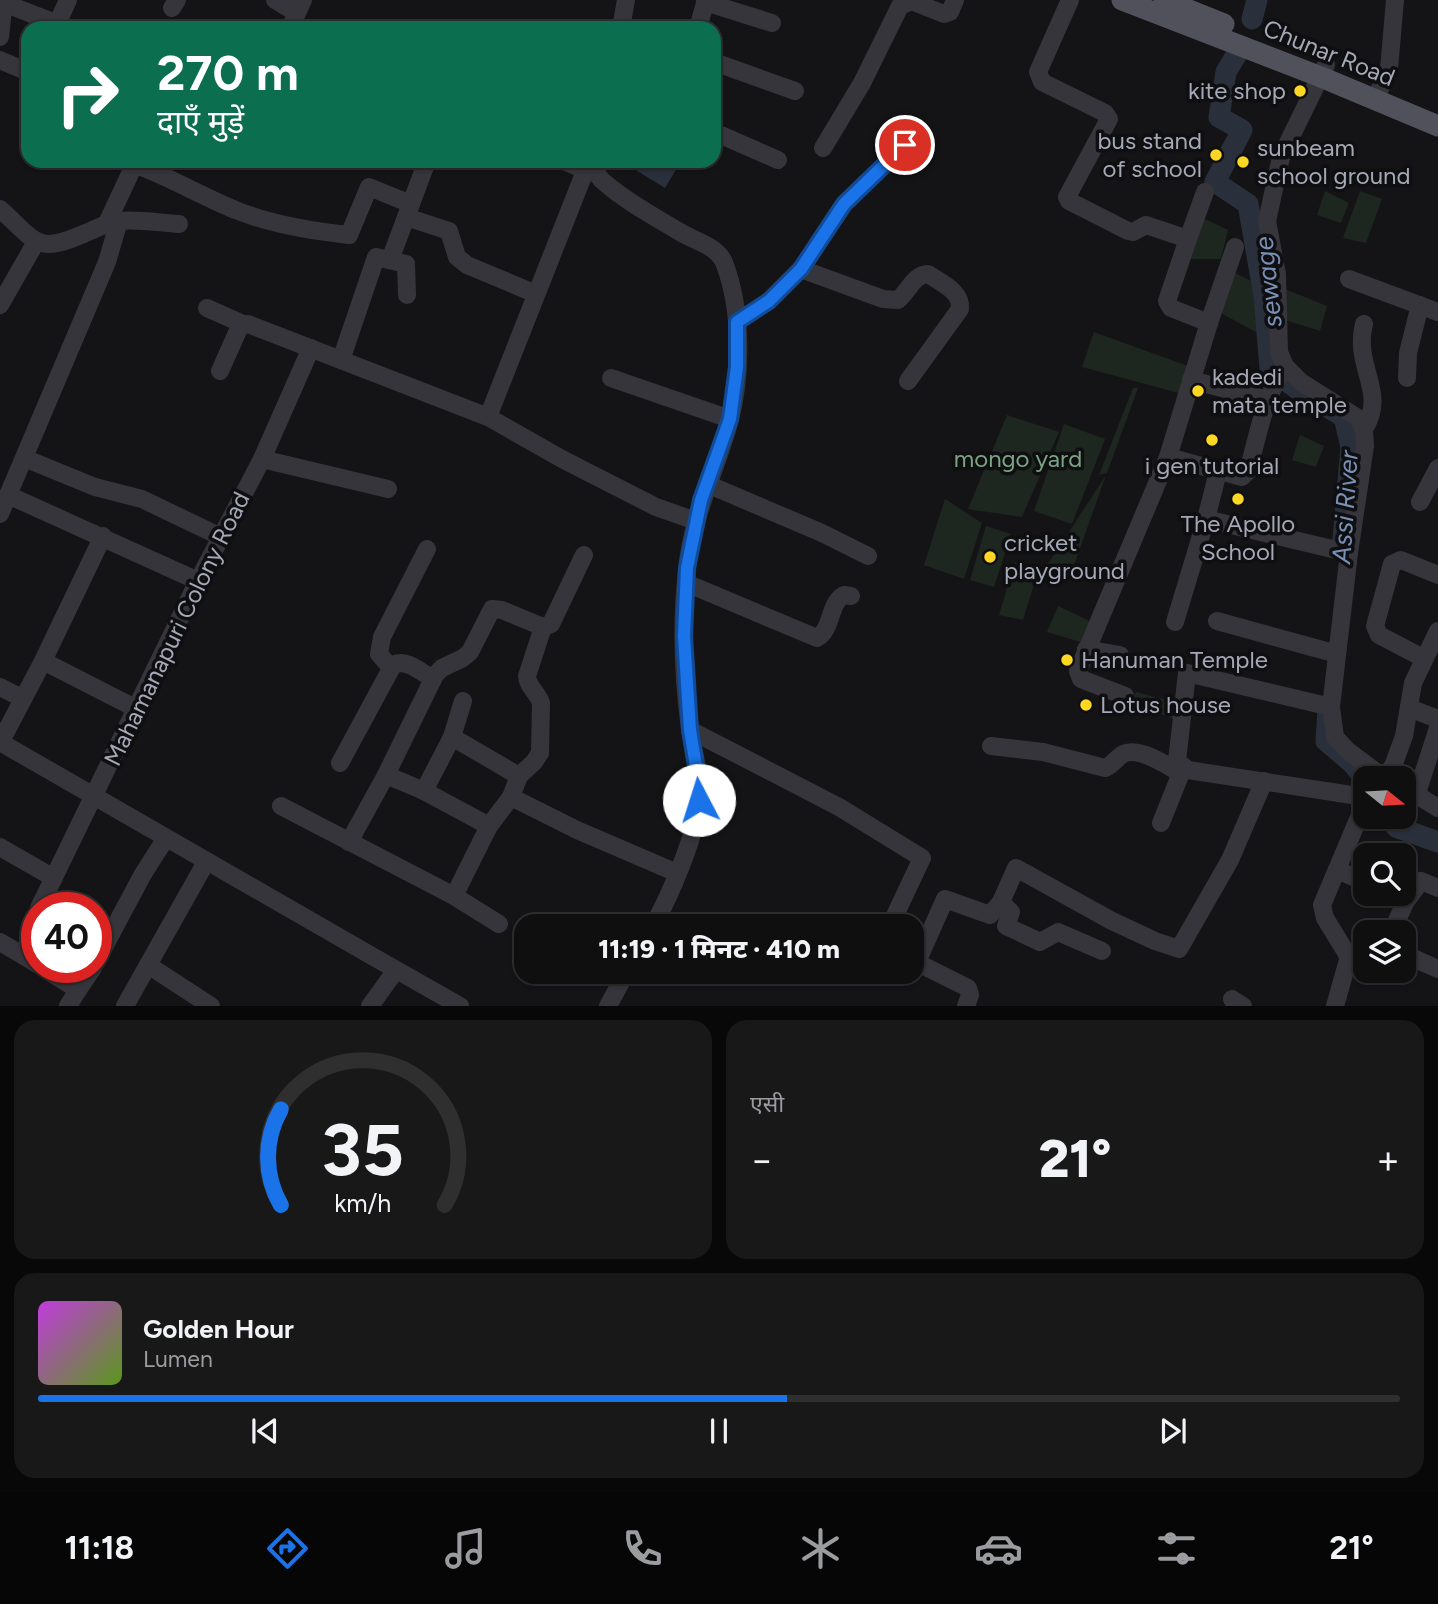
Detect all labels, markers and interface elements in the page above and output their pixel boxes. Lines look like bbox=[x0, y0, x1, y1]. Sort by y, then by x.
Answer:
street label: Chunar Road bbox=[1259, 13, 1399, 92]
text: 270 m bbox=[157, 43, 299, 102]
icon: right bbox=[42, 49, 133, 140]
place label: kite shop bbox=[1188, 76, 1286, 105]
marker: kite shop bbox=[1292, 83, 1308, 99]
text: दाएँ मुड़ें bbox=[157, 103, 244, 141]
pin bbox=[875, 115, 935, 175]
icon: arrive bbox=[886, 126, 924, 164]
place label: bus stand of school bbox=[1098, 126, 1202, 183]
place label: sunbeam school ground bbox=[1257, 133, 1411, 190]
marker: bus stand of school bbox=[1208, 147, 1224, 163]
marker: sunbeam school ground bbox=[1235, 154, 1251, 170]
water label: sewage bbox=[1247, 235, 1289, 329]
place label: kadedi mata temple bbox=[1212, 362, 1347, 419]
marker: kadedi mata temple bbox=[1190, 383, 1206, 399]
marker: i gen tutorial bbox=[1204, 432, 1220, 448]
park label: mongo yard bbox=[954, 444, 1082, 473]
water label: Assi River bbox=[1325, 448, 1365, 566]
place label: i gen tutorial bbox=[1145, 451, 1279, 480]
street label: Mahamanapuri Colony Road bbox=[98, 487, 256, 770]
marker: The Apollo School bbox=[1230, 491, 1246, 507]
place label: The Apollo School bbox=[1181, 509, 1295, 566]
place label: cricket playground bbox=[1004, 528, 1125, 585]
marker: cricket playground bbox=[982, 549, 998, 565]
place label: Hanuman Temple bbox=[1081, 645, 1268, 674]
marker: Hanuman Temple bbox=[1059, 652, 1075, 668]
place label: Lotus house bbox=[1100, 690, 1231, 719]
marker: Lotus house bbox=[1078, 697, 1094, 713]
position arrow bbox=[662, 763, 736, 837]
north arrow bbox=[1353, 766, 1416, 830]
map controls bbox=[1353, 766, 1416, 983]
button: search bbox=[1353, 843, 1416, 906]
speed limit sign: 40 bbox=[21, 892, 112, 983]
button: layers bbox=[1353, 920, 1416, 983]
text: 11:19 · 1 मिनट · 410 m bbox=[598, 933, 840, 965]
text: एसी bbox=[750, 1090, 784, 1118]
text: 35 bbox=[322, 1107, 404, 1194]
text: 21° bbox=[1039, 1128, 1111, 1190]
text: − bbox=[750, 1137, 774, 1183]
text: + bbox=[1376, 1137, 1400, 1183]
text: km/h bbox=[334, 1188, 392, 1218]
text: Golden Hour bbox=[143, 1313, 294, 1345]
text: Lumen bbox=[143, 1345, 213, 1373]
icon: previous bbox=[246, 1412, 284, 1450]
icon: pause bbox=[700, 1412, 738, 1450]
icon: next bbox=[1154, 1412, 1192, 1450]
icon: directions bbox=[263, 1524, 312, 1573]
icon: music bbox=[441, 1524, 490, 1573]
icon: phone bbox=[618, 1524, 667, 1573]
icon: climate bbox=[796, 1524, 845, 1573]
icon: car bbox=[974, 1524, 1023, 1573]
icon: filters bbox=[1152, 1524, 1201, 1573]
text: 11:18 bbox=[64, 1529, 134, 1567]
text: 21° bbox=[1329, 1529, 1374, 1567]

